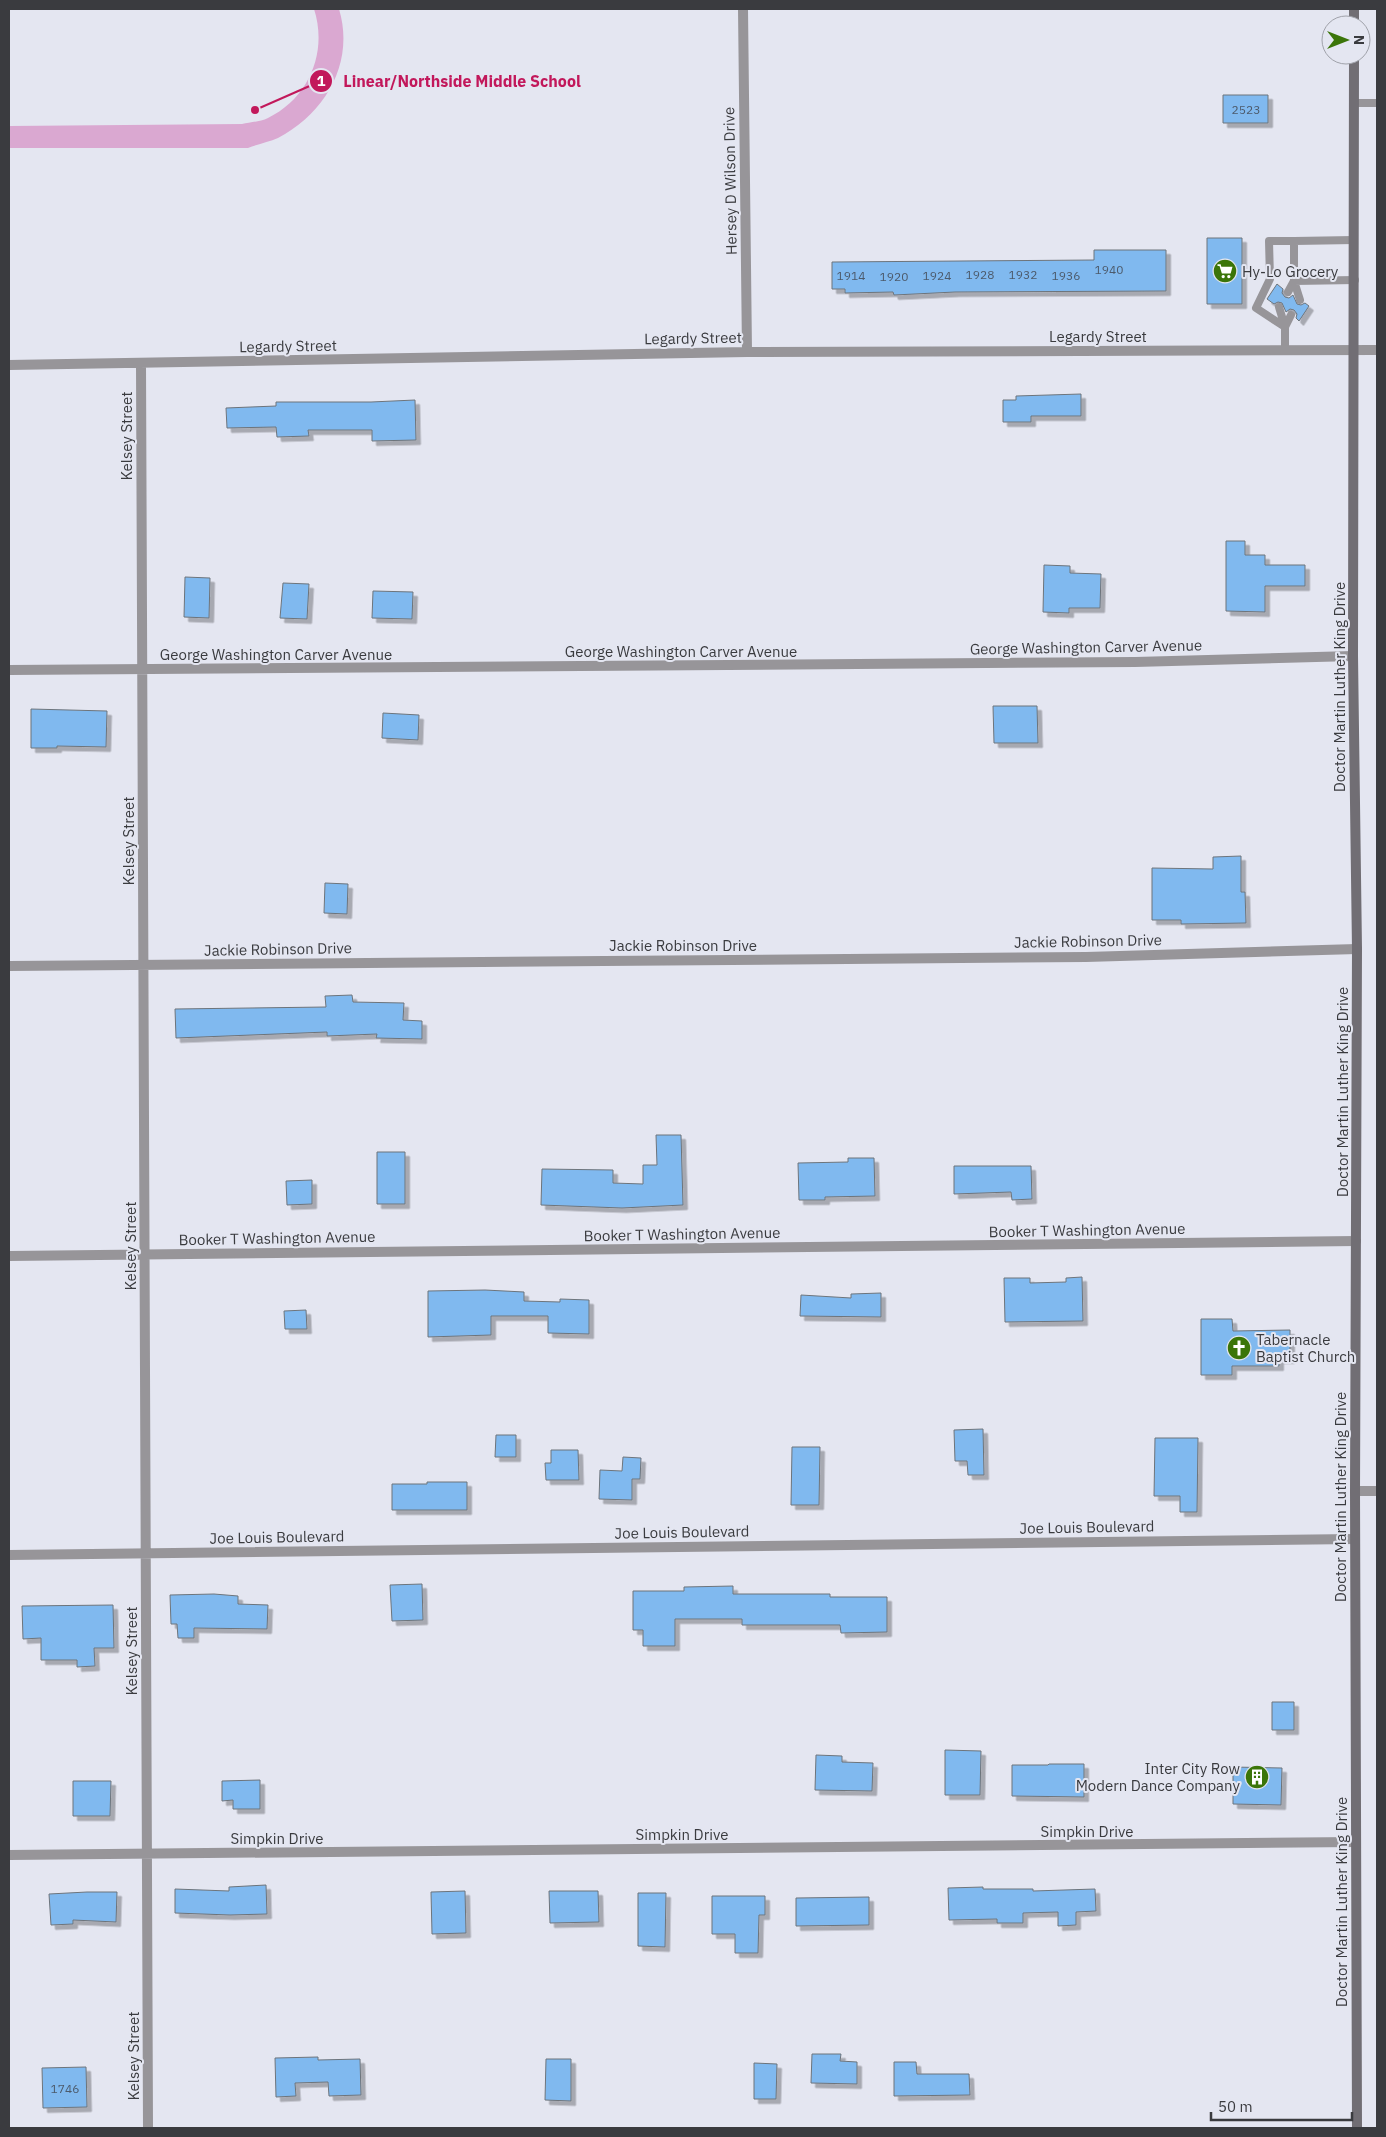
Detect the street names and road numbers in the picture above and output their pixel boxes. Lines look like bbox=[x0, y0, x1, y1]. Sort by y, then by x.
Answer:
street label: Hersey D Wilson Drive bbox=[719, 107, 741, 255]
street label: Legardy Street bbox=[1049, 327, 1147, 346]
street label: Legardy Street bbox=[644, 328, 742, 348]
street label: Legardy Street bbox=[239, 336, 337, 356]
street label: Kelsey Street bbox=[117, 391, 136, 481]
street label: Doctor Martin Luther King Drive bbox=[1330, 582, 1349, 792]
street label: George Washington Carver Avenue bbox=[970, 635, 1202, 659]
street label: George Washington Carver Avenue bbox=[565, 642, 797, 661]
street label: George Washington Carver Avenue bbox=[160, 645, 392, 664]
street label: Kelsey Street bbox=[119, 796, 138, 886]
street label: Jackie Robinson Drive bbox=[1014, 930, 1162, 952]
street label: Jackie Robinson Drive bbox=[609, 936, 757, 955]
street label: Jackie Robinson Drive bbox=[204, 938, 352, 960]
street label: Doctor Martin Luther King Drive bbox=[1333, 987, 1352, 1197]
street label: Kelsey Street bbox=[121, 1201, 140, 1291]
street label: Booker T Washington Avenue bbox=[989, 1219, 1185, 1241]
street label: Booker T Washington Avenue bbox=[584, 1223, 780, 1245]
street label: Booker T Washington Avenue bbox=[179, 1227, 375, 1249]
street label: Doctor Martin Luther King Drive bbox=[1331, 1392, 1350, 1602]
street label: Joe Louis Boulevard bbox=[1019, 1516, 1155, 1538]
street label: Joe Louis Boulevard bbox=[614, 1521, 750, 1543]
street label: Joe Louis Boulevard bbox=[209, 1526, 345, 1548]
street label: Kelsey Street bbox=[122, 1606, 141, 1696]
street label: Doctor Martin Luther King Drive bbox=[1332, 1797, 1351, 2007]
street label: Simpkin Drive bbox=[1041, 1822, 1133, 1841]
street label: Simpkin Drive bbox=[636, 1825, 728, 1844]
street label: Simpkin Drive bbox=[231, 1829, 323, 1848]
street label: Kelsey Street bbox=[124, 2011, 143, 2101]

